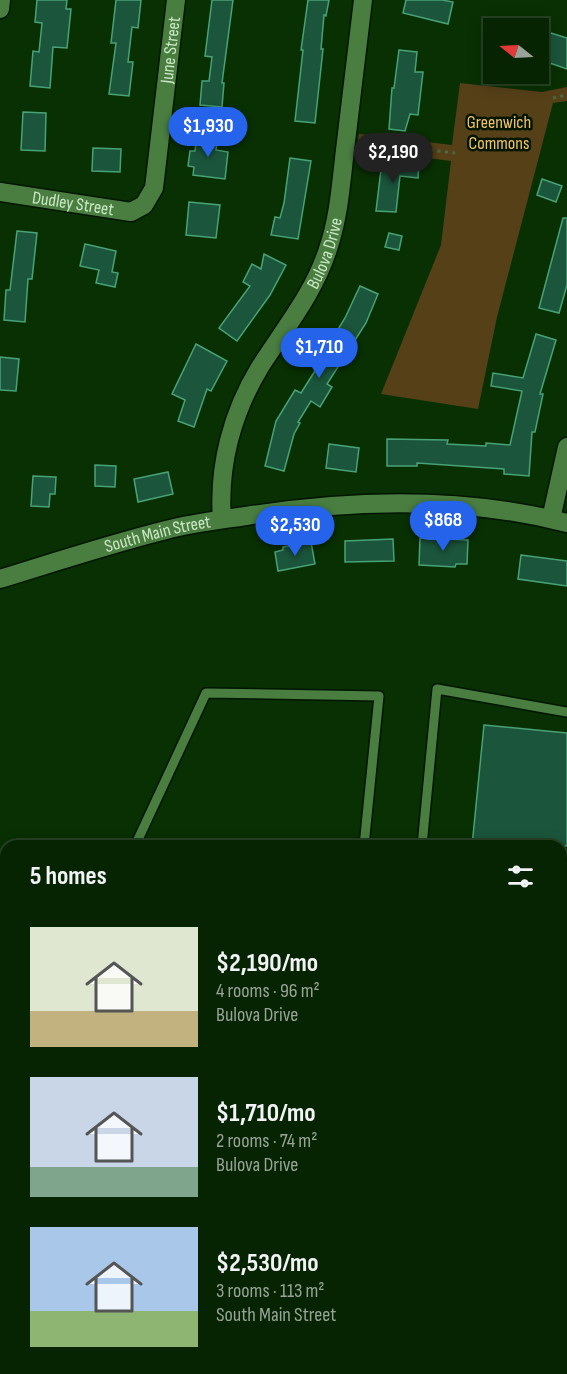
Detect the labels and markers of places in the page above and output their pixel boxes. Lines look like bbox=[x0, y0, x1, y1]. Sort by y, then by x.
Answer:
pin: $1,930 bbox=[159, 107, 257, 158]
pin: $2,190 bbox=[344, 133, 442, 184]
pin: $1,710 bbox=[270, 328, 368, 379]
pin: $868 bbox=[407, 501, 479, 552]
pin: $2,530 bbox=[246, 506, 344, 557]

